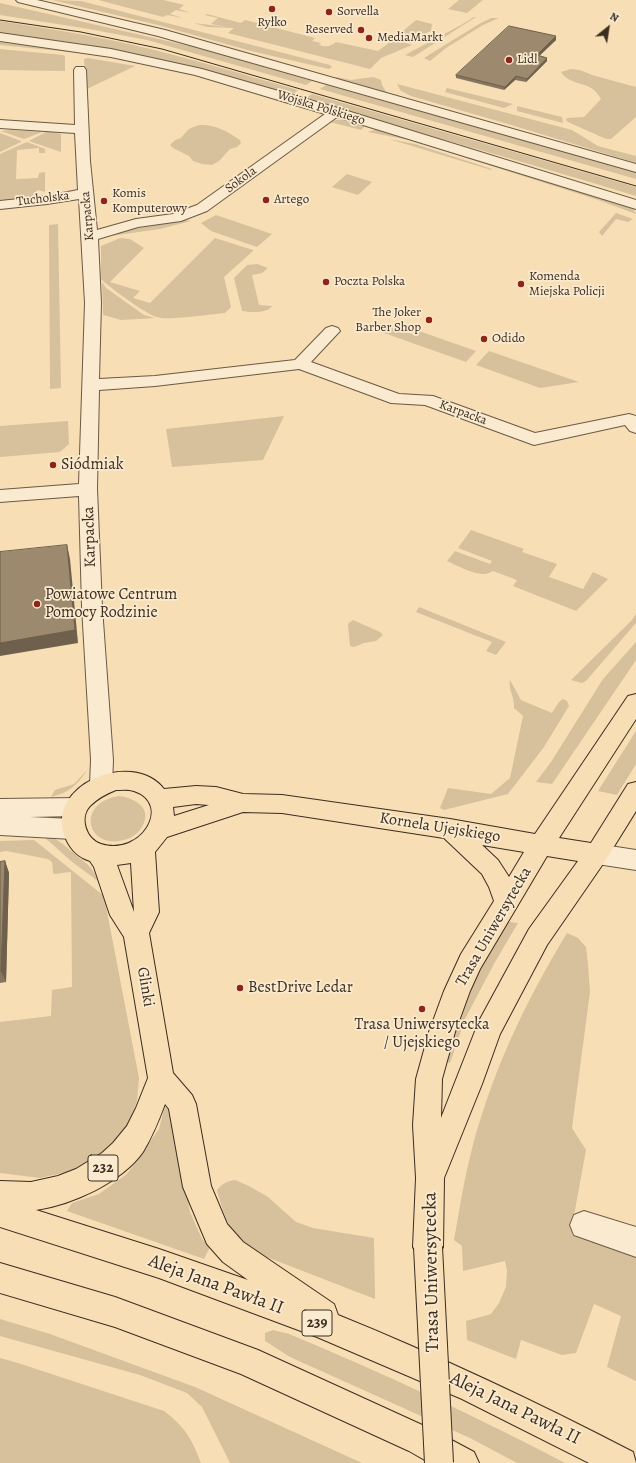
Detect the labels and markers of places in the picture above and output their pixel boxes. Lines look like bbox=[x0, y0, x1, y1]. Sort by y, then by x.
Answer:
marker: Ryłko bbox=[267, 4, 277, 14]
place label: Sorvella bbox=[337, 4, 379, 20]
marker: Sorvella bbox=[324, 7, 334, 17]
place label: Ryłko bbox=[257, 15, 287, 31]
place label: Reserved bbox=[305, 22, 353, 38]
marker: Reserved bbox=[356, 25, 366, 35]
place label: MediaMarkt bbox=[377, 30, 443, 46]
marker: MediaMarkt bbox=[364, 33, 374, 43]
place label: Lidl bbox=[517, 52, 537, 68]
marker: Lidl bbox=[504, 55, 514, 65]
place label: Komis Komputerowy bbox=[112, 186, 187, 217]
place label: Artego bbox=[274, 192, 309, 208]
marker: Artego bbox=[261, 195, 271, 205]
marker: Komis Komputerowy bbox=[99, 196, 109, 206]
place label: Komenda Miejska Policji bbox=[529, 269, 605, 300]
place label: Poczta Polska bbox=[334, 274, 405, 290]
marker: Poczta Polska bbox=[321, 277, 331, 287]
marker: Komenda Miejska Policji bbox=[516, 279, 526, 289]
place label: The Joker Barber Shop bbox=[355, 305, 421, 336]
marker: The Joker Barber Shop bbox=[424, 315, 434, 325]
place label: Odido bbox=[492, 331, 525, 347]
marker: Odido bbox=[479, 334, 489, 344]
place label: Siódmiak bbox=[61, 455, 124, 475]
marker: Siódmiak bbox=[48, 460, 58, 470]
place label: Powiatowe Centrum Pomocy Rodzinie bbox=[45, 585, 177, 623]
marker: Powiatowe Centrum Pomocy Rodzinie bbox=[32, 599, 42, 609]
place label: BestDrive Ledar bbox=[248, 978, 353, 998]
marker: BestDrive Ledar bbox=[235, 983, 245, 993]
marker: Trasa Uniwersytecka / Ujejskiego bbox=[417, 1004, 427, 1014]
place label: Trasa Uniwersytecka / Ujejskiego bbox=[355, 1015, 489, 1053]

